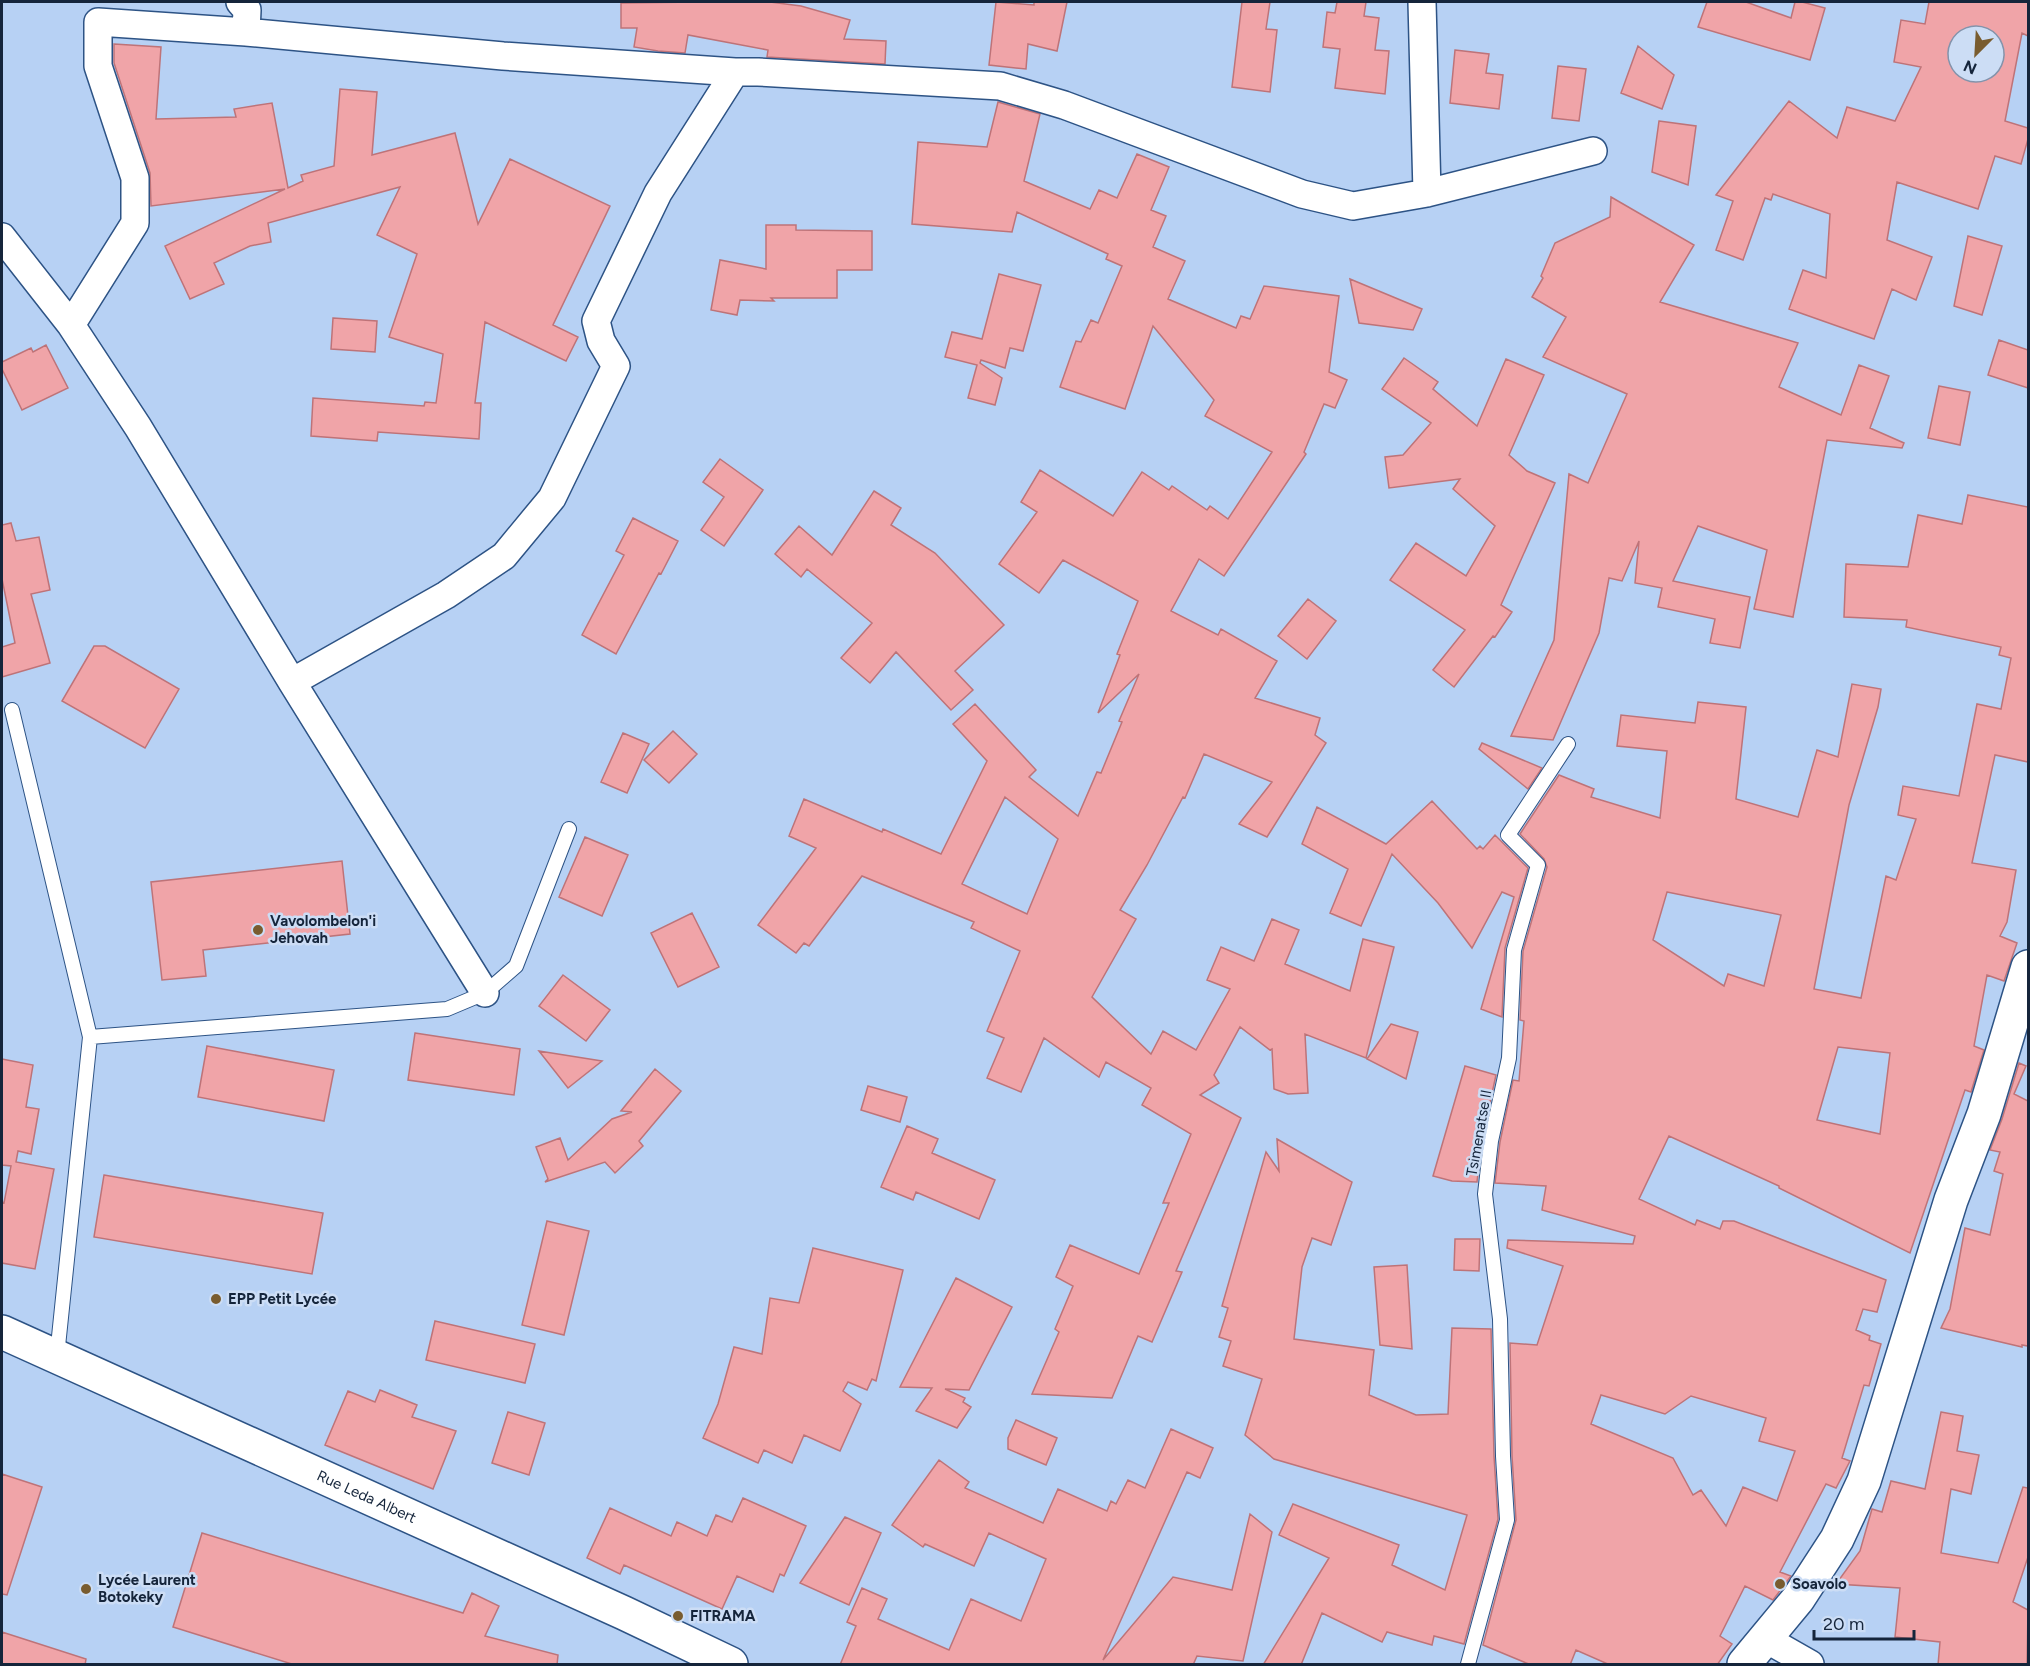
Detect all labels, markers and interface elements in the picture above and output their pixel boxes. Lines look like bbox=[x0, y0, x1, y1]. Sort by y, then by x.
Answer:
north arrow bbox=[1946, 24, 2006, 84]
text: N bbox=[1961, 56, 1980, 78]
place label: Vavolombelon'i Jehovah bbox=[270, 912, 376, 947]
marker: Vavolombelon'i Jehovah bbox=[251, 923, 265, 937]
street label: Tsimenatse II bbox=[1463, 1088, 1495, 1178]
place label: EPP Petit Lycée bbox=[228, 1290, 337, 1308]
marker: EPP Petit Lycée bbox=[209, 1292, 223, 1306]
street label: Rue Leda Albert bbox=[314, 1466, 419, 1527]
place label: Lycée Laurent Botokeky bbox=[98, 1571, 196, 1606]
place label: Soavolo bbox=[1792, 1575, 1847, 1593]
marker: Soavolo bbox=[1773, 1577, 1787, 1591]
marker: Lycée Laurent Botokeky bbox=[79, 1582, 93, 1596]
scale bar bbox=[1814, 1603, 1914, 1641]
place label: FITRAMA bbox=[690, 1607, 756, 1625]
marker: FITRAMA bbox=[671, 1609, 685, 1623]
text: 20 m bbox=[1823, 1613, 1864, 1635]

